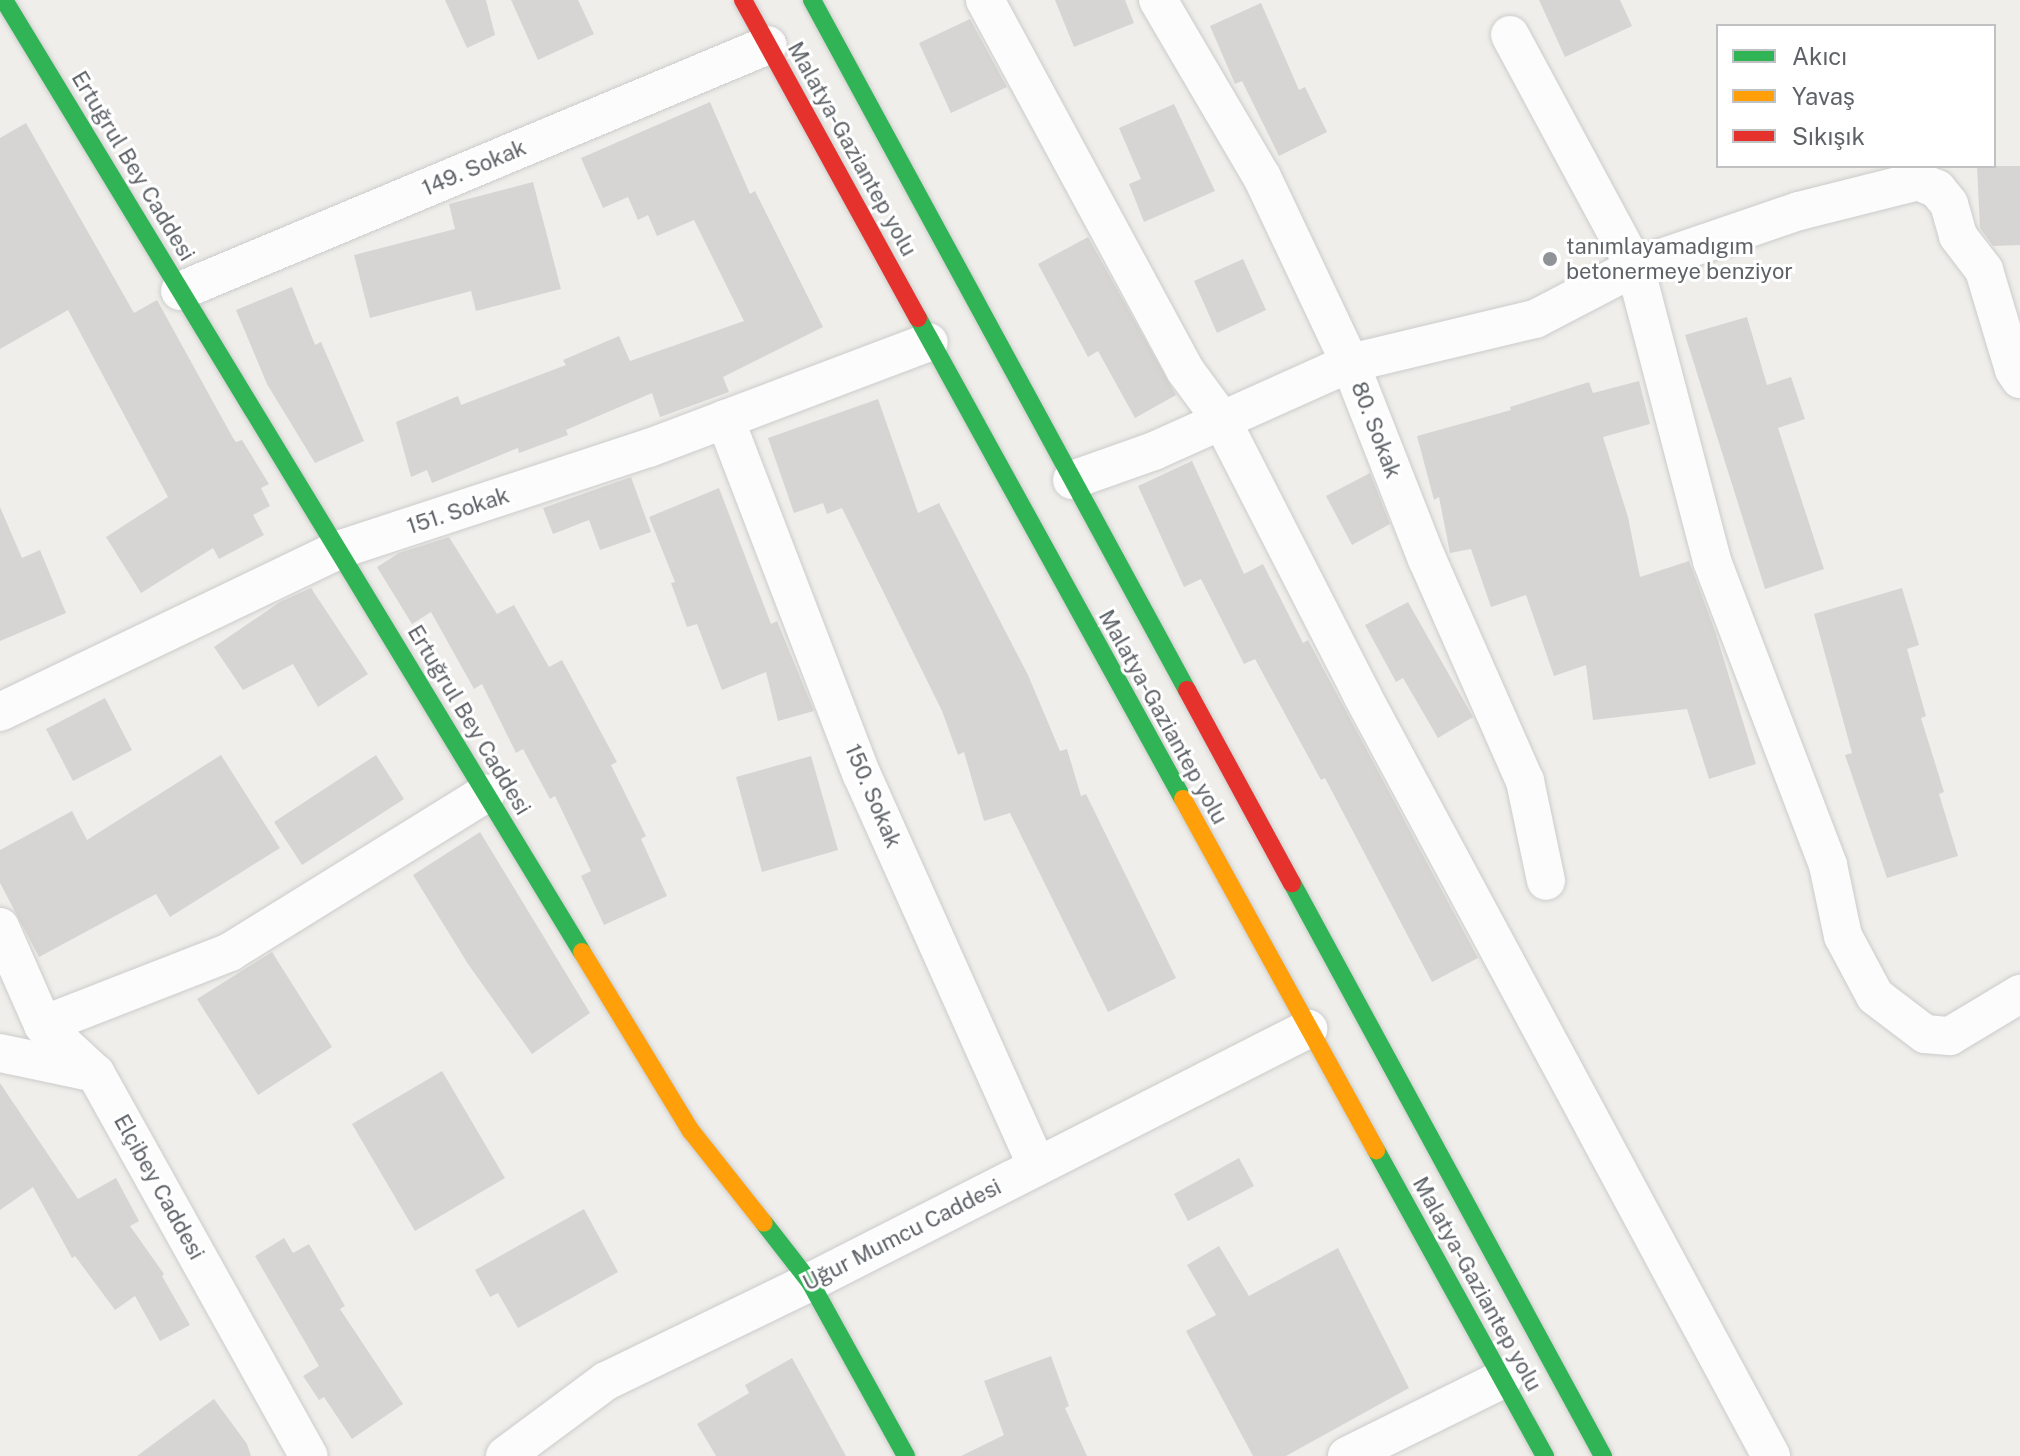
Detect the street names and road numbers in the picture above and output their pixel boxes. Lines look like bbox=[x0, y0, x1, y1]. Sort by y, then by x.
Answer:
street label: Malatya-Gaziantep yolu bbox=[782, 37, 922, 261]
street label: Ertuğrul Bey Caddesi bbox=[66, 66, 200, 266]
street label: 149. Sokak bbox=[418, 134, 530, 202]
street label: 80. Sokak bbox=[1345, 378, 1407, 482]
street label: 151. Sokak bbox=[403, 482, 513, 540]
street label: Malatya-Gaziantep yolu bbox=[1093, 605, 1233, 829]
street label: Ertuğrul Bey Caddesi bbox=[402, 620, 536, 820]
street label: 150. Sokak bbox=[839, 740, 907, 852]
street label: Elçibey Caddesi bbox=[108, 1110, 210, 1264]
street label: Malatya-Gaziantep yolu bbox=[1407, 1172, 1547, 1396]
street label: Uğur Mumcu Caddesi bbox=[798, 1174, 1006, 1296]

